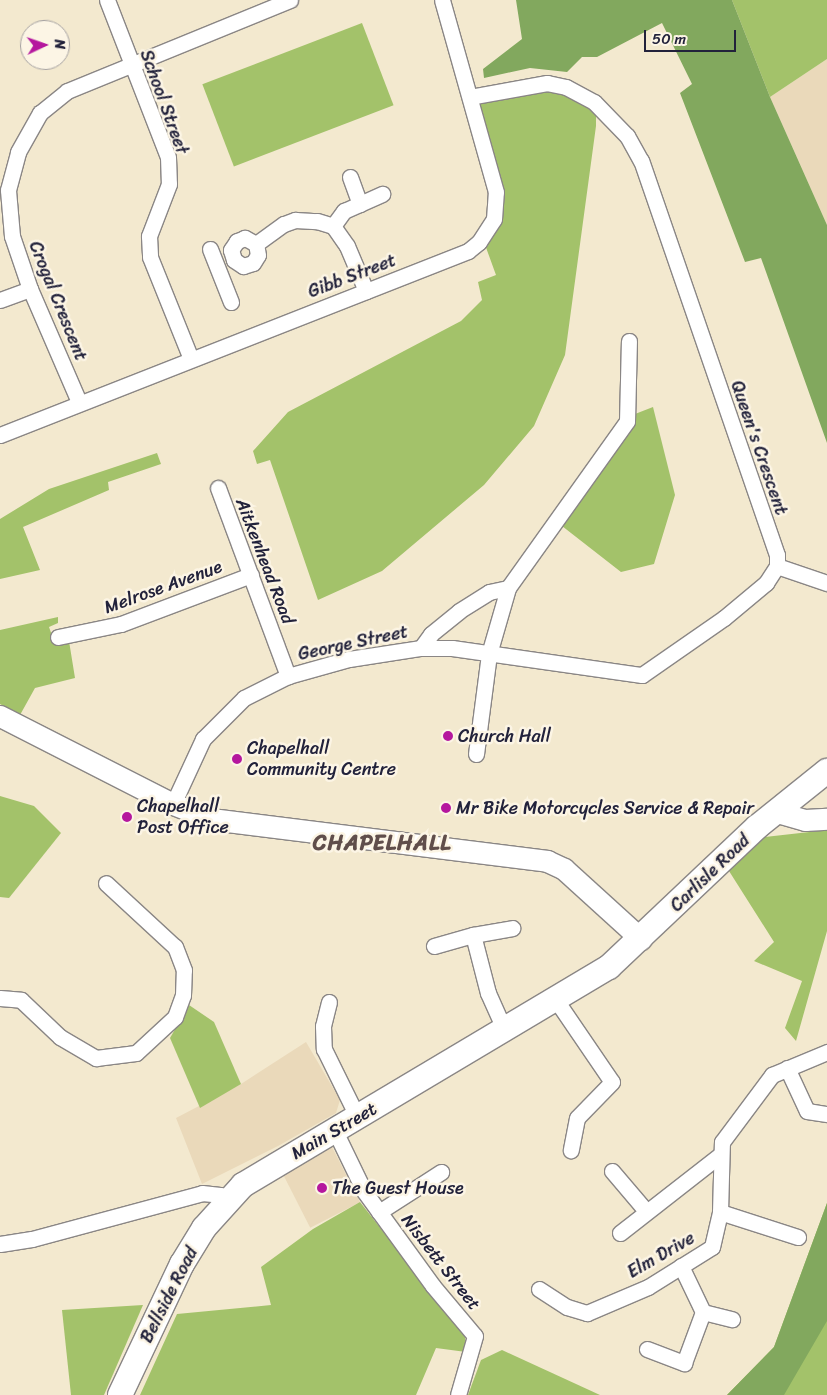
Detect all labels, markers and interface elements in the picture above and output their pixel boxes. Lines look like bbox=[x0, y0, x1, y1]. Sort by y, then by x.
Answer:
north arrow bbox=[20, 20, 70, 70]
scale bar bbox=[647, 20, 740, 52]
text: 50 m bbox=[652, 26, 686, 52]
text: N bbox=[47, 39, 72, 50]
street label: School Street bbox=[135, 47, 193, 157]
street label: Crogal Crescent bbox=[24, 238, 92, 364]
street label: Gibb Street bbox=[305, 249, 399, 303]
street label: Queen's Crescent bbox=[726, 378, 792, 518]
street label: Aitkenhead Road bbox=[231, 495, 299, 627]
street label: Melrose Avenue bbox=[101, 556, 225, 618]
street label: George Street bbox=[296, 621, 410, 665]
place label: Church Hall bbox=[458, 725, 551, 747]
marker: Church Hall bbox=[442, 730, 454, 742]
place label: Chapelhall Community Centre bbox=[247, 738, 396, 781]
marker: Chapelhall Community Centre bbox=[231, 753, 243, 765]
place label: Chapelhall Post Office bbox=[137, 796, 229, 839]
place label: Mr Bike Motorcycles Service & Repair bbox=[456, 797, 756, 819]
marker: Mr Bike Motorcycles Service & Repair bbox=[440, 802, 452, 814]
marker: Chapelhall Post Office bbox=[121, 811, 133, 823]
district label: CHAPELHALL bbox=[311, 830, 453, 856]
street label: Carlisle Road bbox=[666, 830, 754, 916]
street label: Main Street bbox=[287, 1098, 381, 1164]
place label: The Guest House bbox=[332, 1177, 465, 1199]
marker: The Guest House bbox=[316, 1182, 328, 1194]
street label: Nisbett Street bbox=[397, 1209, 485, 1315]
street label: Elm Drive bbox=[623, 1227, 699, 1283]
street label: Bellside Road bbox=[136, 1243, 202, 1347]

